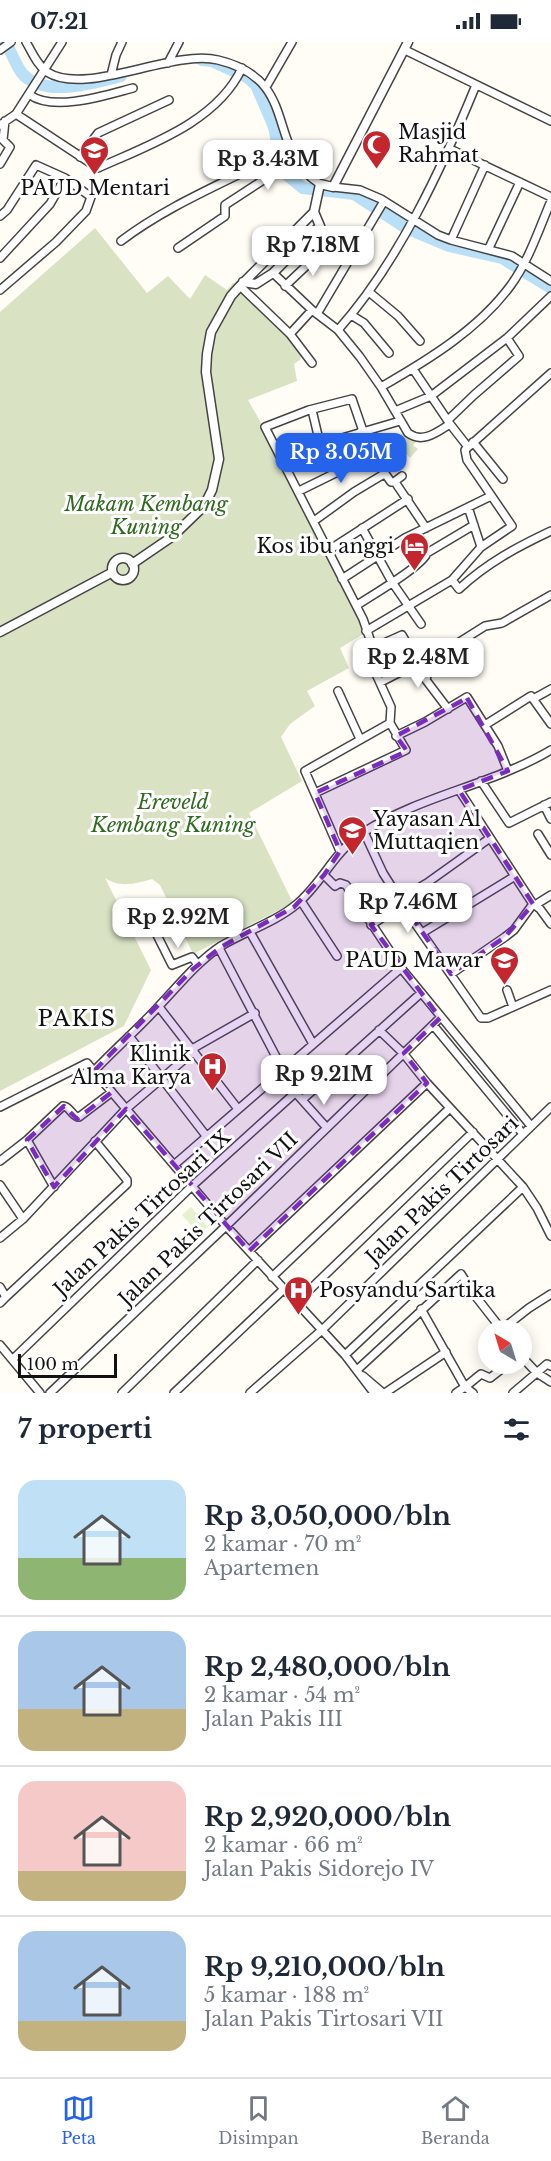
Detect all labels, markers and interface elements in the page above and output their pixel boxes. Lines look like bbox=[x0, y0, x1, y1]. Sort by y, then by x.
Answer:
text: 07:21 bbox=[30, 8, 88, 35]
place label: Masjid Rahmat bbox=[398, 120, 479, 167]
mosque icon: Masjid Rahmat bbox=[361, 128, 393, 170]
school or university icon: PAUD Mentari bbox=[79, 134, 111, 176]
pin: Rp 3.43M bbox=[206, 140, 330, 191]
text: Rp 3.43M bbox=[217, 147, 319, 171]
place label: PAUD Mentari bbox=[20, 176, 170, 200]
pin: Rp 7.18M bbox=[251, 226, 375, 277]
text: Rp 7.18M bbox=[266, 233, 360, 257]
pin: Rp 3.05M bbox=[279, 433, 403, 484]
text: Rp 3.05M bbox=[290, 440, 393, 464]
park label: Makam Kembang Kuning bbox=[63, 492, 229, 539]
hotel icon: Kos ibu anggi bbox=[399, 530, 431, 572]
place label: Kos ibu anggi bbox=[256, 534, 394, 558]
pin: Rp 2.48M bbox=[356, 638, 480, 689]
text: Rp 2.48M bbox=[367, 645, 469, 669]
park label: Ereveld Kembang Kuning bbox=[90, 790, 256, 837]
place label: Yayasan Al Muttaqien bbox=[372, 807, 481, 854]
school or university icon: Yayasan Al Muttaqien bbox=[336, 814, 368, 856]
pin: Rp 7.46M bbox=[346, 883, 470, 934]
text: Rp 7.46M bbox=[358, 890, 458, 914]
pin: Rp 2.92M bbox=[116, 898, 240, 949]
text: Rp 2.92M bbox=[126, 905, 230, 929]
school or university icon: PAUD Mawar bbox=[488, 944, 520, 986]
place label: PAUD Mawar bbox=[345, 948, 483, 972]
district label: PAKIS bbox=[38, 1005, 116, 1032]
place label: Klinik Alma Karya bbox=[70, 1042, 192, 1089]
hospital icon: Klinik Alma Karya bbox=[196, 1050, 228, 1092]
pin: Rp 9.21M bbox=[262, 1055, 386, 1106]
text: Rp 9.21M bbox=[275, 1062, 373, 1086]
street label: Jalan Pakis Tirtosari bbox=[359, 1111, 523, 1271]
street label: Jalan Pakis Tirtosari IX bbox=[47, 1124, 236, 1303]
street label: Jalan Pakis Tirtosari VII bbox=[111, 1127, 302, 1313]
hospital icon: Posyandu Sartika bbox=[282, 1274, 314, 1316]
place label: Posyandu Sartika bbox=[319, 1278, 496, 1302]
north arrow bbox=[478, 1320, 532, 1374]
map controls bbox=[478, 1320, 532, 1374]
scale bar bbox=[18, 1351, 117, 1378]
text: 100 m bbox=[27, 1354, 79, 1374]
text: 7 properti bbox=[18, 1413, 152, 1445]
icon: filters bbox=[500, 1413, 533, 1446]
text: Rp 3,050,000/bln bbox=[204, 1500, 451, 1532]
icon: home bbox=[66, 1504, 138, 1576]
text: 2 kamar · 70 m² bbox=[204, 1532, 361, 1556]
text: Apartemen bbox=[204, 1556, 319, 1580]
text: Rp 2,480,000/bln bbox=[204, 1651, 450, 1683]
icon: home bbox=[66, 1655, 138, 1727]
text: 2 kamar · 54 m² bbox=[204, 1683, 360, 1707]
text: Jalan Pakis III bbox=[204, 1707, 343, 1731]
text: Rp 2,920,000/bln bbox=[204, 1801, 451, 1833]
icon: home bbox=[66, 1805, 138, 1877]
text: 2 kamar · 66 m² bbox=[204, 1833, 363, 1857]
text: Jalan Pakis Sidorejo IV bbox=[204, 1857, 434, 1881]
text: Rp 9,210,000/bln bbox=[204, 1951, 445, 1983]
icon: home bbox=[66, 1955, 138, 2027]
text: 5 kamar · 188 m² bbox=[204, 1983, 369, 2007]
text: Jalan Pakis Tirtosari VII bbox=[204, 2007, 443, 2031]
tab: Peta bbox=[61, 2092, 96, 2148]
tab: Disimpan bbox=[218, 2092, 299, 2148]
tab: Beranda bbox=[421, 2092, 490, 2148]

